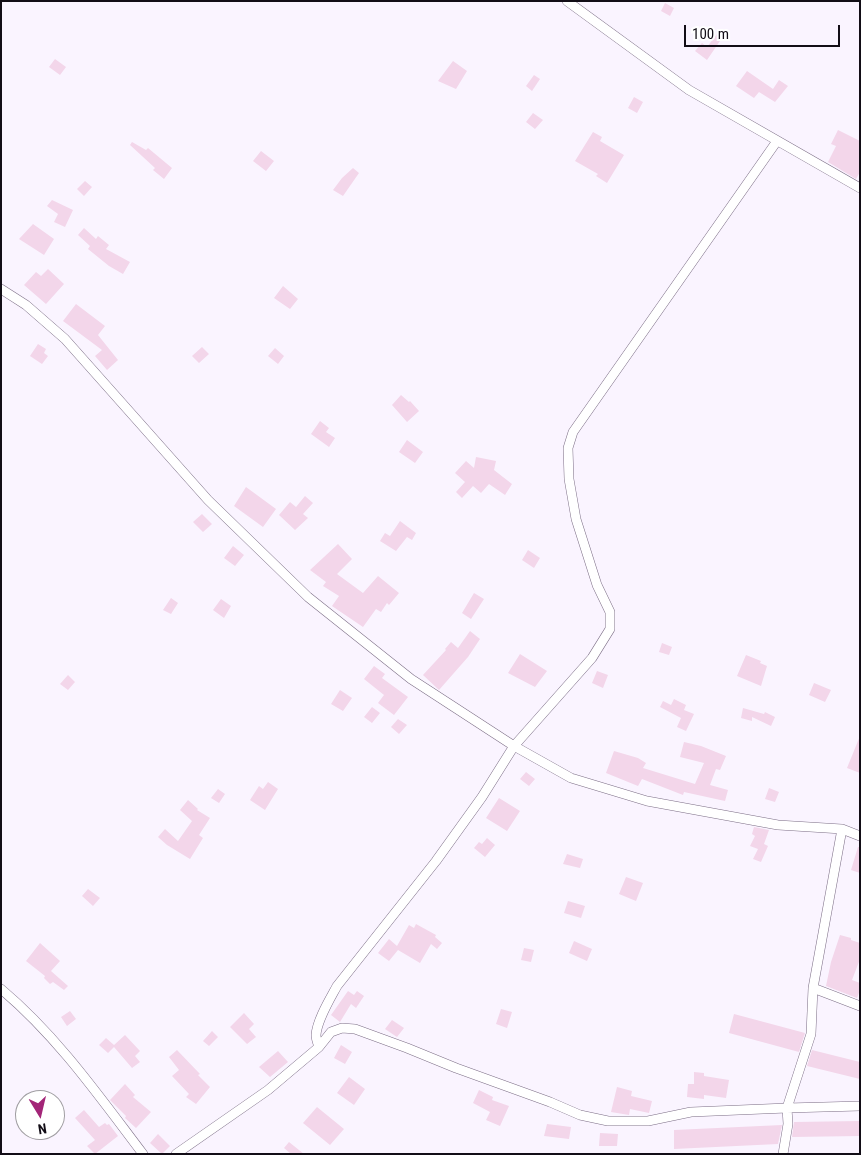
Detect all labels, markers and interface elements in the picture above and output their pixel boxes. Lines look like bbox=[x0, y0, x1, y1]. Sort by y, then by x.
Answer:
scale bar bbox=[686, 15, 842, 47]
text: 100 m bbox=[692, 25, 729, 43]
north arrow bbox=[15, 1090, 65, 1140]
text: N bbox=[37, 1120, 48, 1137]

